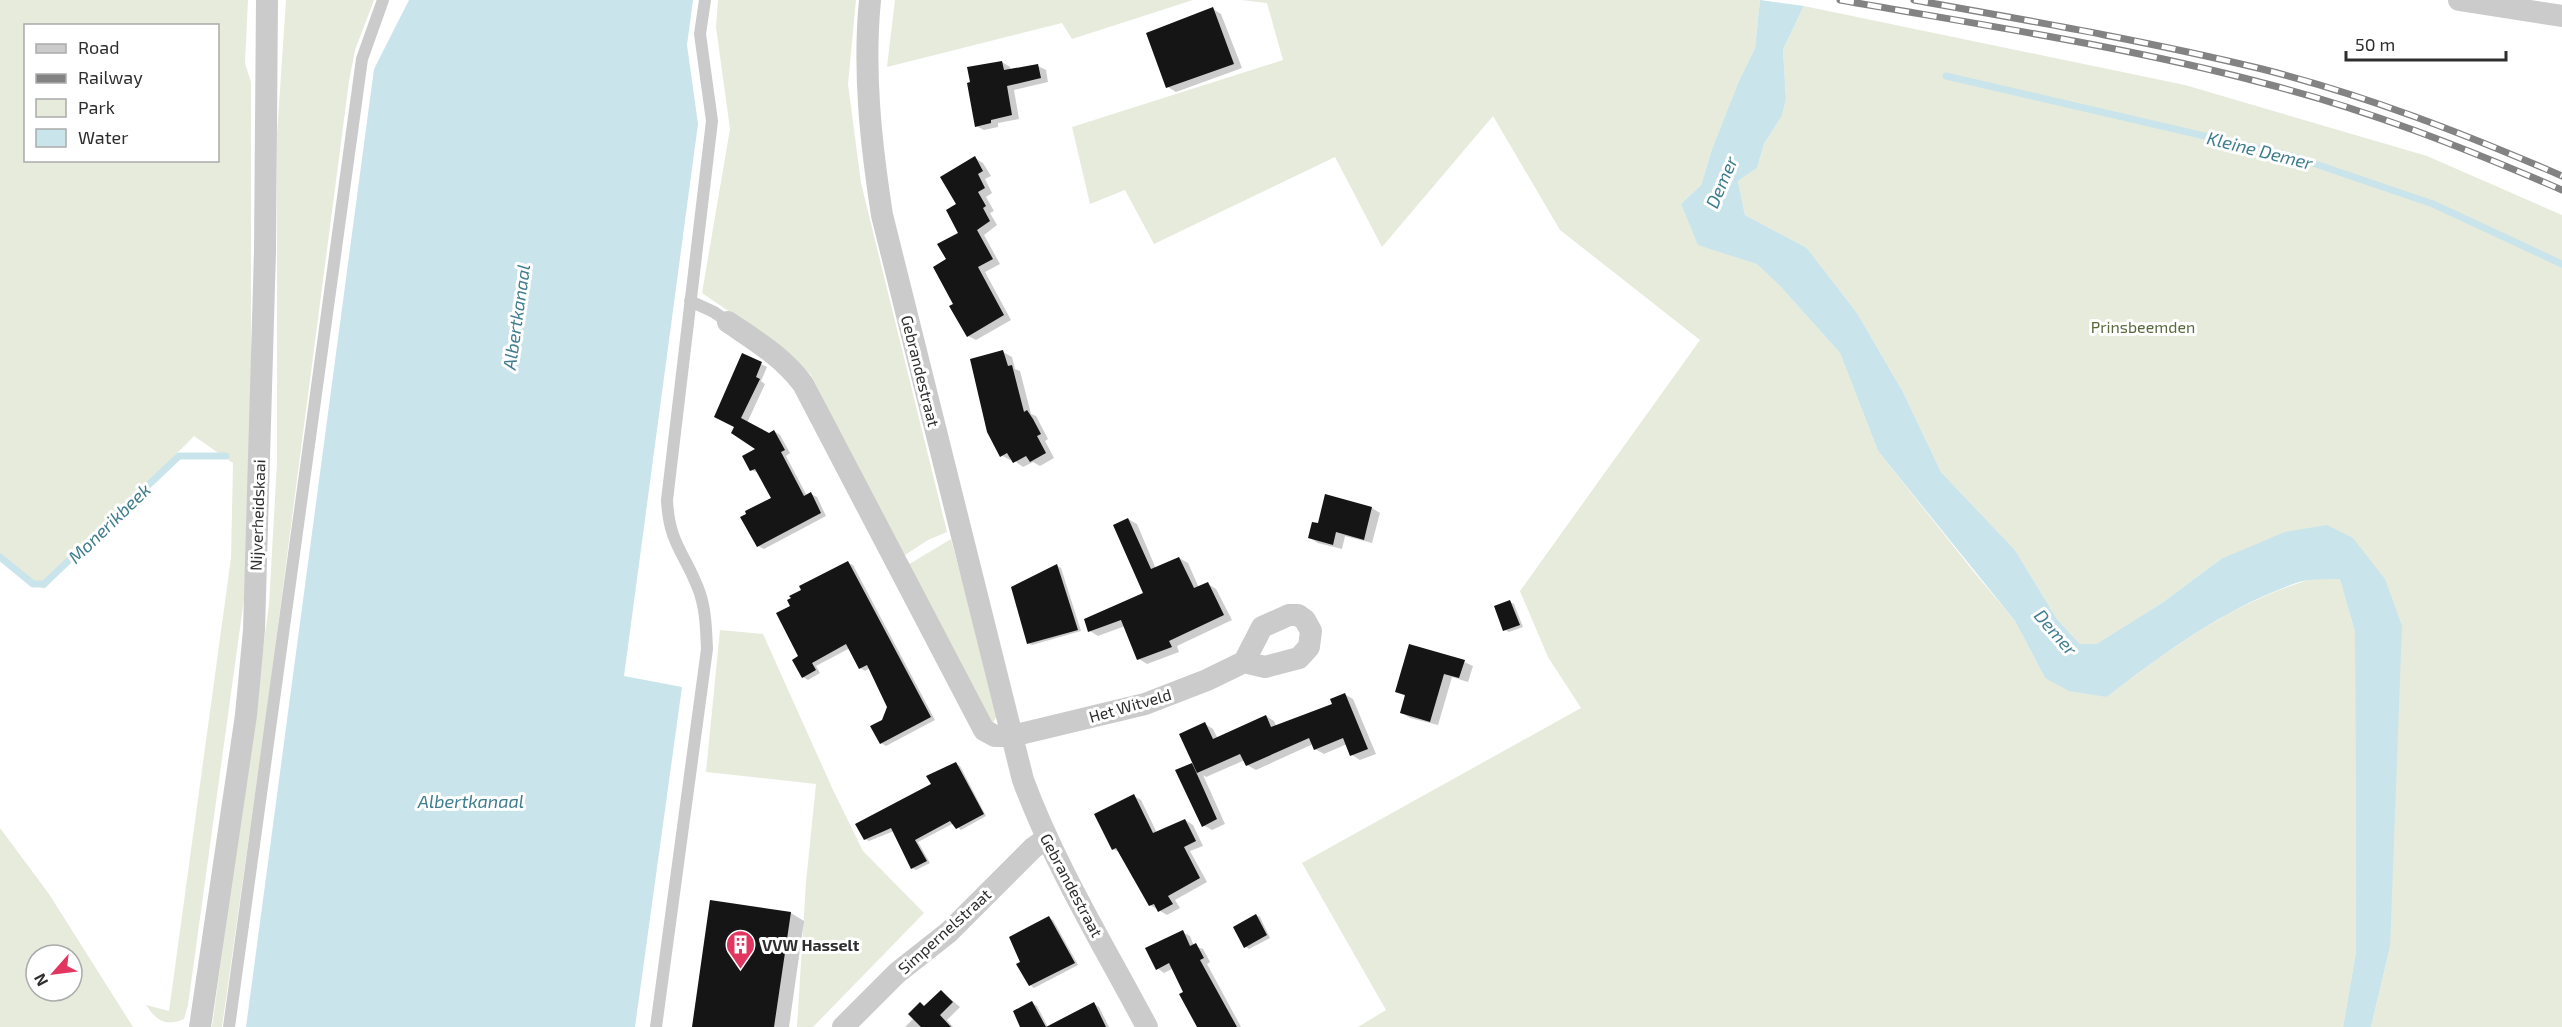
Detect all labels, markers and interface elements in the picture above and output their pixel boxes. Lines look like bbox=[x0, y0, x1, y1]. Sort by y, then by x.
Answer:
legend bbox=[24, 24, 219, 162]
scale bar bbox=[2346, 24, 2506, 62]
text: 50 m bbox=[2355, 33, 2395, 55]
text: Road bbox=[78, 36, 119, 58]
text: Railway bbox=[78, 66, 143, 88]
text: Park bbox=[78, 96, 115, 118]
text: Water bbox=[78, 126, 128, 148]
water label: Kleine Demer bbox=[2205, 126, 2316, 174]
water label: Demer bbox=[1700, 152, 1742, 211]
water label: Albertkanaal bbox=[498, 263, 534, 372]
street label: Gebrandestraat bbox=[898, 313, 944, 429]
park label: Prinsbeemden bbox=[2091, 317, 2195, 336]
street label: Nijverheidskaai bbox=[246, 459, 269, 571]
water label: Monerikbeek bbox=[63, 478, 155, 568]
water label: Demer bbox=[2030, 604, 2083, 660]
street label: Het Witveld bbox=[1087, 684, 1173, 726]
water label: Albertkanaal bbox=[417, 790, 524, 812]
street label: Gebrandestraat bbox=[1037, 830, 1107, 940]
street label: Simpernelstraat bbox=[894, 884, 994, 978]
building icon: VVW Hasselt bbox=[725, 928, 757, 970]
place label: VVW Hasselt bbox=[762, 935, 860, 954]
north arrow bbox=[24, 943, 84, 1003]
text: N bbox=[29, 971, 51, 990]

